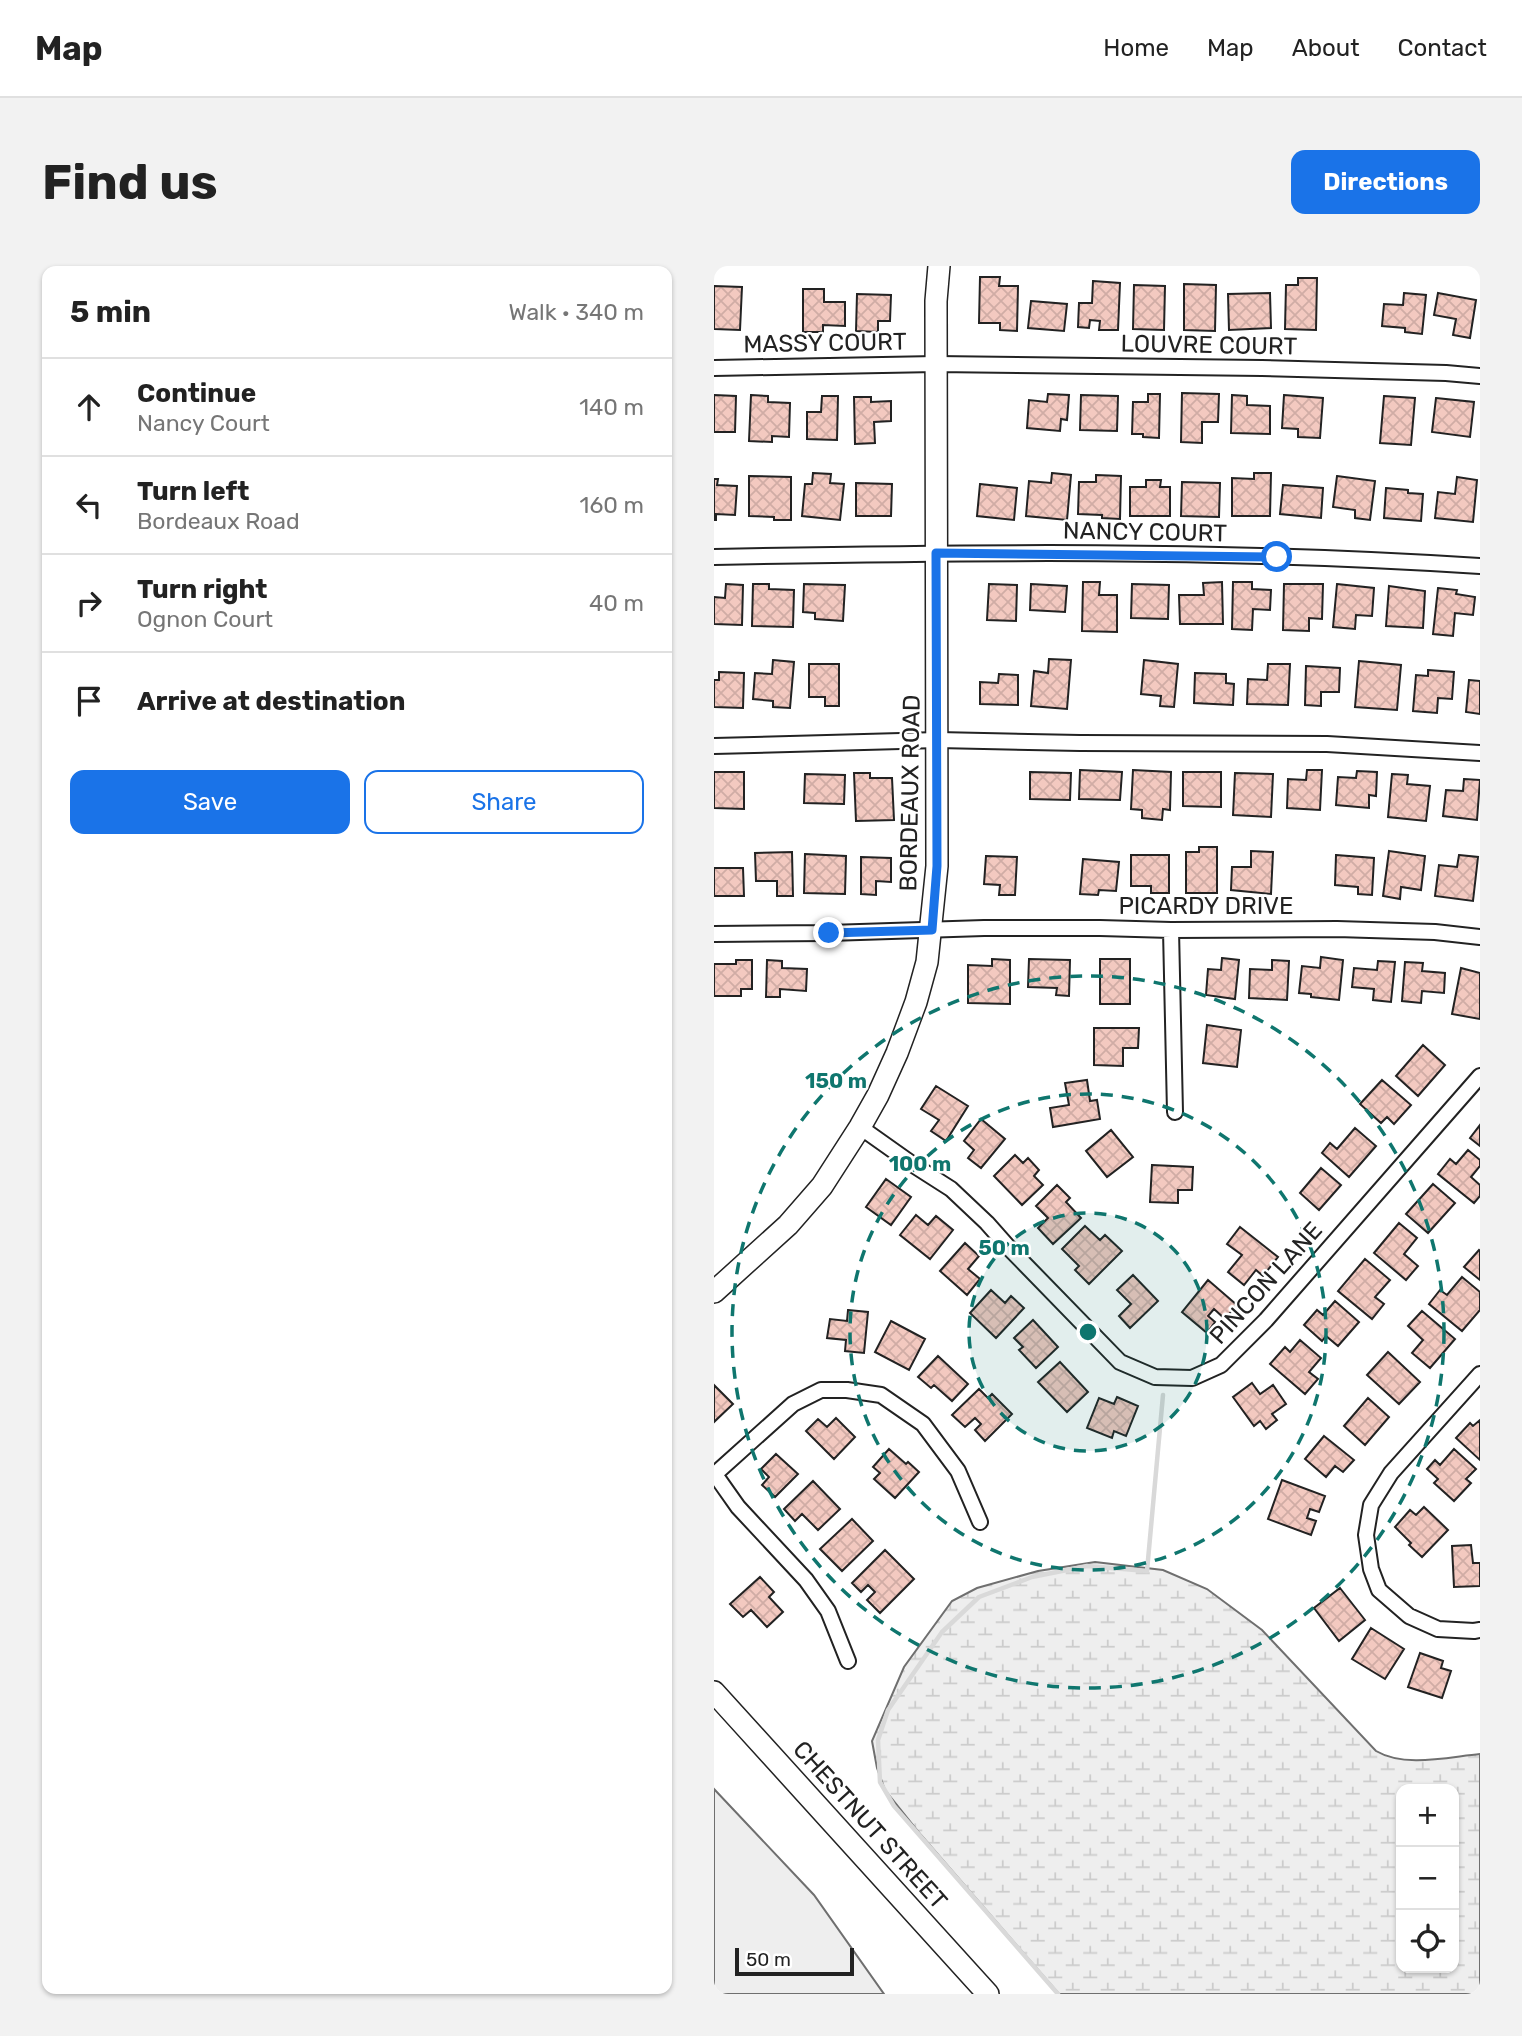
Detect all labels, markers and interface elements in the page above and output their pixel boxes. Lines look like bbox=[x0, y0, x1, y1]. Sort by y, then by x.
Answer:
text: Map bbox=[35, 29, 103, 68]
text: Home bbox=[1103, 34, 1169, 62]
text: Map bbox=[1207, 34, 1254, 62]
text: About bbox=[1292, 34, 1360, 62]
text: Contact bbox=[1398, 34, 1487, 62]
button: Directions bbox=[1291, 150, 1480, 214]
text: Find us bbox=[42, 153, 218, 211]
text: 5 min bbox=[70, 294, 151, 330]
text: Walk · 340 m bbox=[509, 298, 644, 326]
street label: MASSY COURT bbox=[743, 328, 907, 358]
street label: LOUVRE COURT bbox=[1120, 329, 1298, 361]
text: Continue bbox=[137, 378, 256, 409]
icon: ahead bbox=[70, 388, 108, 426]
text: 140 m bbox=[579, 393, 644, 421]
text: Nancy Court bbox=[137, 409, 270, 437]
text: Turn left bbox=[137, 476, 249, 507]
icon: left bbox=[70, 486, 108, 524]
text: 160 m bbox=[580, 491, 644, 519]
text: Bordeaux Road bbox=[137, 507, 300, 535]
street label: NANCY COURT bbox=[1063, 517, 1227, 547]
route start bbox=[1261, 541, 1292, 572]
text: Turn right bbox=[137, 574, 267, 605]
icon: right bbox=[70, 584, 108, 622]
text: 40 m bbox=[589, 589, 644, 617]
text: Ognon Court bbox=[137, 605, 273, 633]
icon: arrive bbox=[70, 682, 108, 720]
text: Arrive at destination bbox=[137, 686, 405, 717]
street label: BORDEAUX ROAD bbox=[894, 694, 926, 892]
button: Save bbox=[70, 770, 350, 834]
button: Share bbox=[364, 770, 644, 834]
street label: PICARDY DRIVE bbox=[1118, 892, 1294, 920]
route end bbox=[813, 917, 844, 948]
text: 150 m bbox=[805, 1068, 867, 1093]
text: 100 m bbox=[889, 1151, 951, 1176]
street label: PINCON LANE bbox=[1204, 1216, 1328, 1350]
text: 50 m bbox=[978, 1235, 1030, 1260]
centre of rings bbox=[1076, 1320, 1100, 1344]
street label: CHESTNUT STREET bbox=[787, 1735, 953, 1915]
map controls bbox=[1396, 1784, 1459, 1973]
button: + bbox=[1396, 1784, 1459, 1847]
button: − bbox=[1396, 1847, 1459, 1910]
button: locate bbox=[1396, 1910, 1459, 1973]
scale bar bbox=[735, 1945, 854, 1977]
text: 50 m bbox=[746, 1948, 791, 1971]

